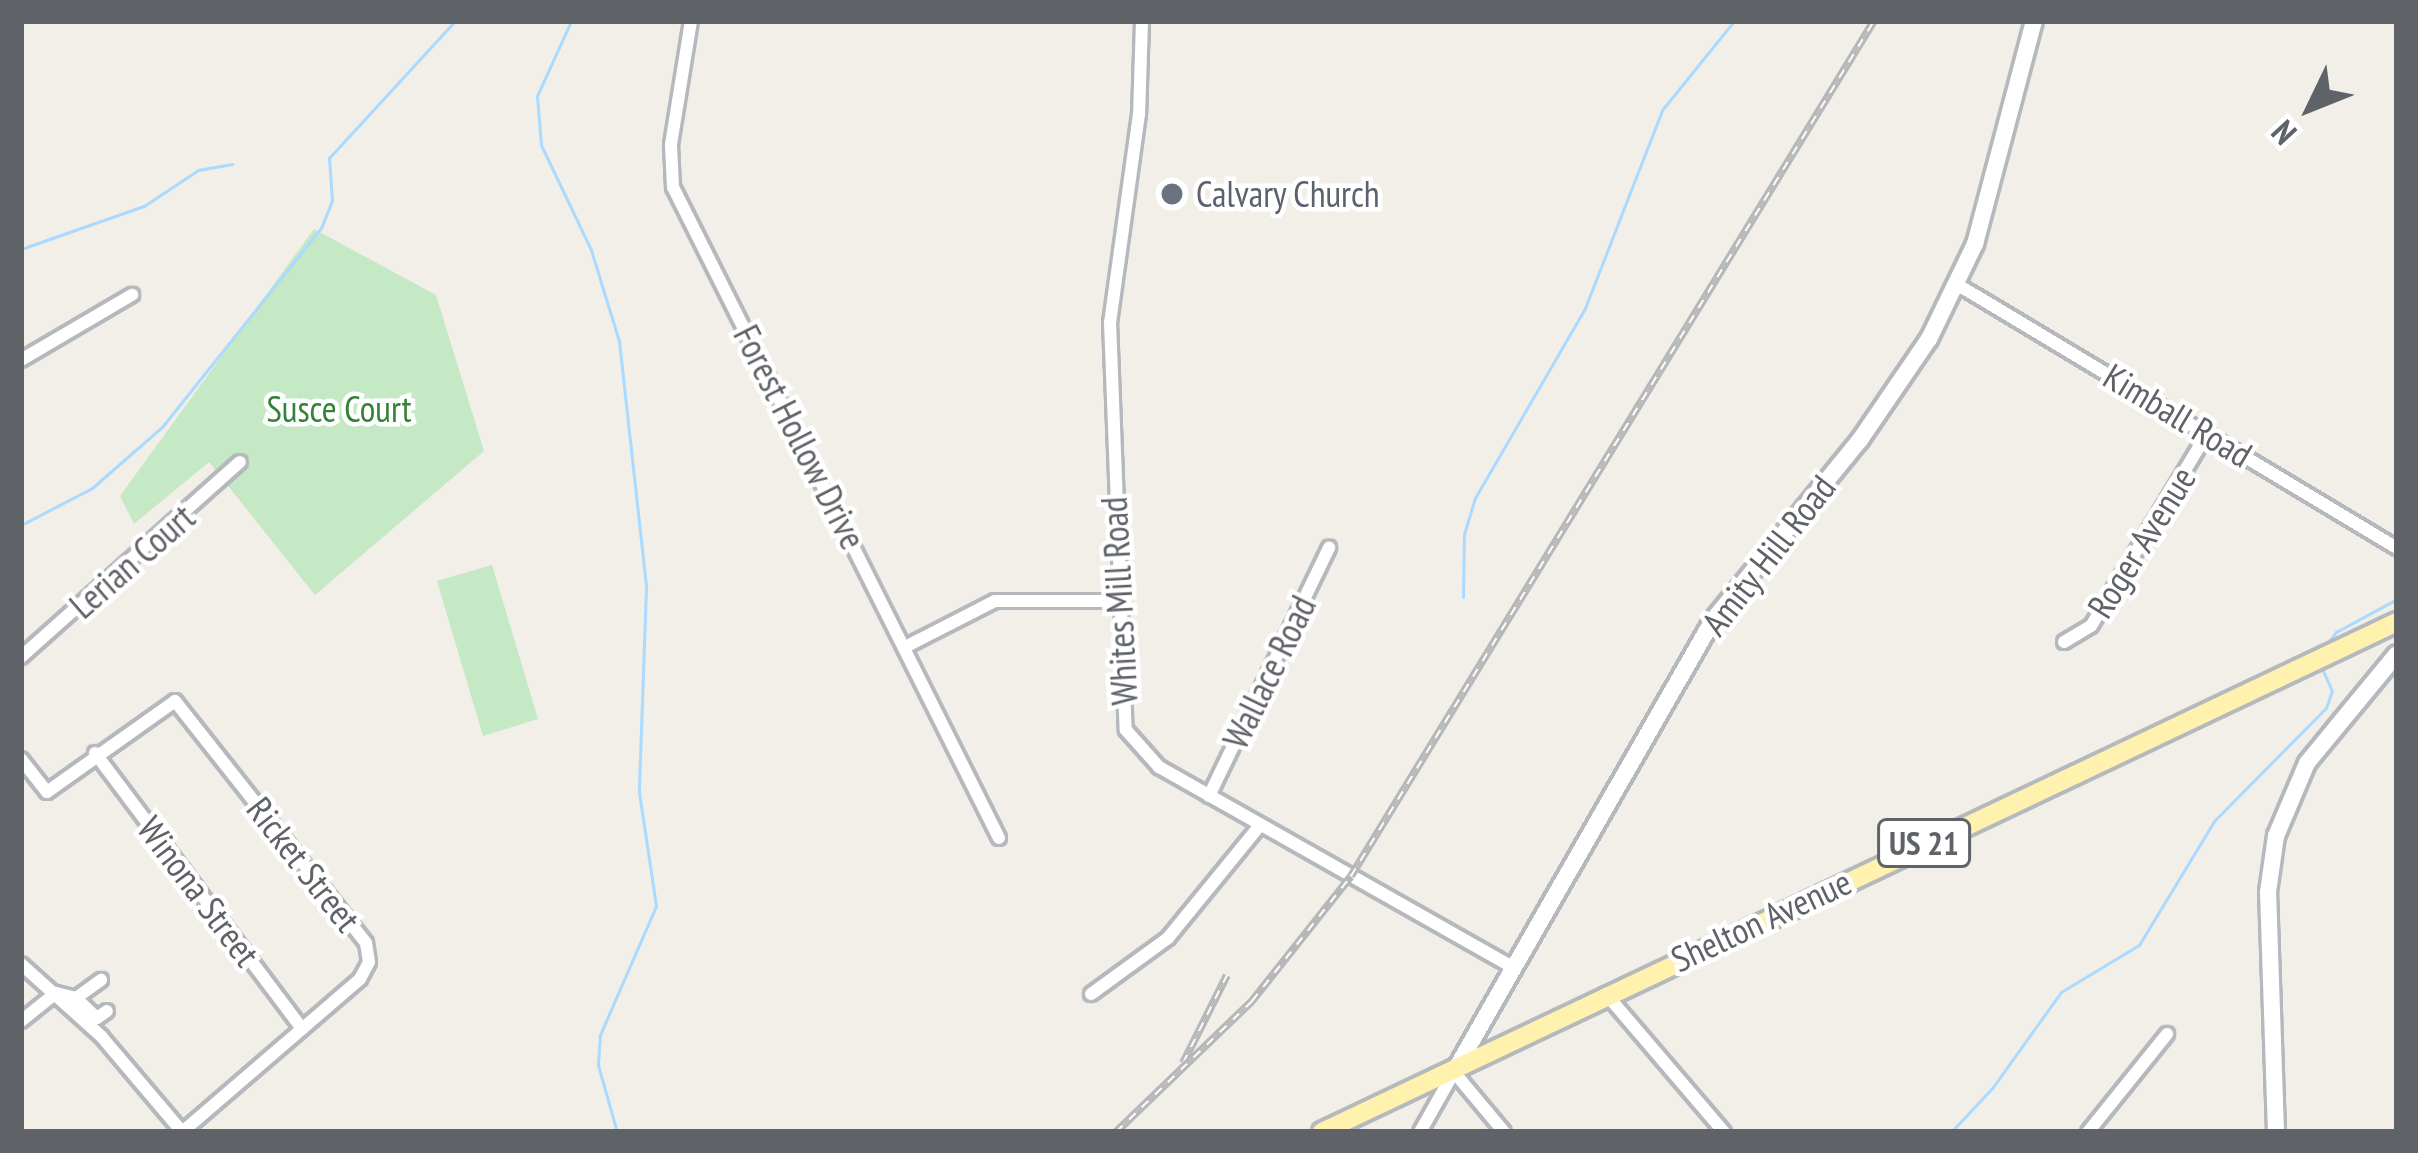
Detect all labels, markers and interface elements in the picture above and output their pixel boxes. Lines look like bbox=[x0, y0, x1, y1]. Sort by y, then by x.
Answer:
north arrow bbox=[2250, 48, 2370, 168]
text: N bbox=[2262, 112, 2305, 154]
place label: Calvary Church bbox=[1196, 172, 1381, 216]
marker: Calvary Church bbox=[1159, 181, 1185, 207]
street label: Forest Hollow Drive bbox=[725, 318, 875, 556]
street label: Kimball Road bbox=[2096, 354, 2260, 476]
park label: Susce Court bbox=[266, 387, 412, 431]
street label: Roger Avenue bbox=[2078, 458, 2204, 626]
street label: Amity Hill Road bbox=[1692, 466, 1844, 644]
street label: Lerian Court bbox=[61, 495, 203, 627]
street label: Whites Mill Road bbox=[1092, 496, 1146, 706]
street label: Wallace Road bbox=[1213, 589, 1325, 755]
street label: Ricket Street bbox=[238, 788, 370, 940]
street label: Winona Street bbox=[129, 808, 269, 974]
road number: US 21 bbox=[1876, 816, 1972, 870]
street label: Shelton Avenue bbox=[1664, 859, 1858, 981]

